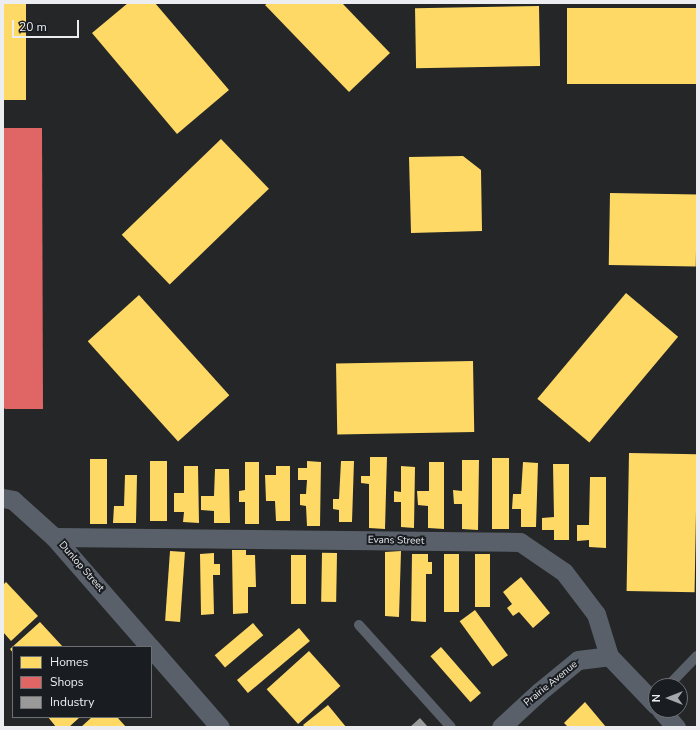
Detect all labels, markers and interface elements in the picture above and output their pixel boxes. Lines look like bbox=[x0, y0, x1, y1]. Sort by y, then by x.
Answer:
scale bar bbox=[14, 12, 81, 38]
text: 20 m bbox=[19, 19, 47, 35]
street label: Evans Street bbox=[368, 535, 424, 547]
street label: Dunlop Street bbox=[56, 539, 106, 595]
legend bbox=[12, 646, 152, 718]
text: Homes bbox=[50, 654, 88, 670]
street label: Prairie Avenue bbox=[522, 659, 580, 709]
text: Shops bbox=[50, 674, 84, 690]
north arrow bbox=[648, 678, 688, 718]
text: Industry bbox=[50, 694, 94, 710]
text: N bbox=[649, 694, 664, 702]

